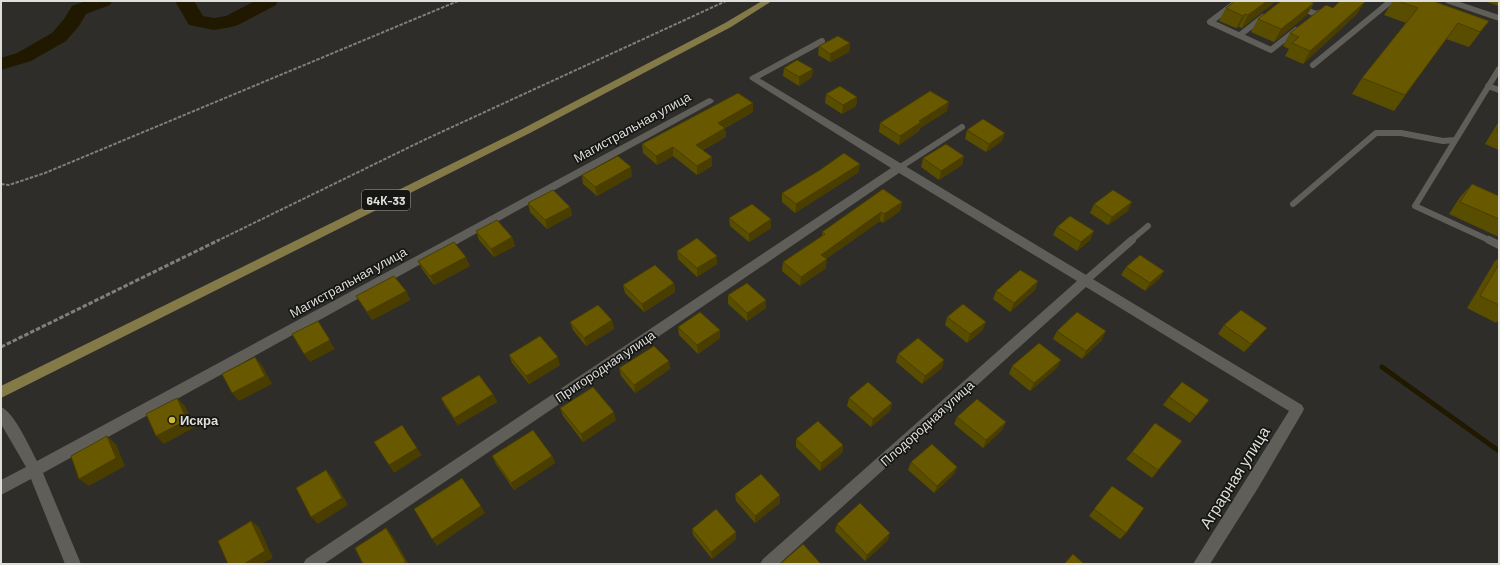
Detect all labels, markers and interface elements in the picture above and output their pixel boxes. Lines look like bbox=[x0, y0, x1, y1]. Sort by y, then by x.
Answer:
street label: Магистральная улица bbox=[571, 88, 694, 166]
road number: 64К-33 bbox=[362, 190, 410, 210]
street label: Магистральная улица bbox=[287, 243, 410, 321]
street label: Пригородная улица bbox=[552, 326, 659, 405]
street label: Плодородная улица bbox=[877, 376, 978, 469]
place label: Искра bbox=[180, 412, 219, 428]
marker: Искра bbox=[167, 415, 177, 425]
street label: Аграрная улица bbox=[1195, 422, 1273, 532]

